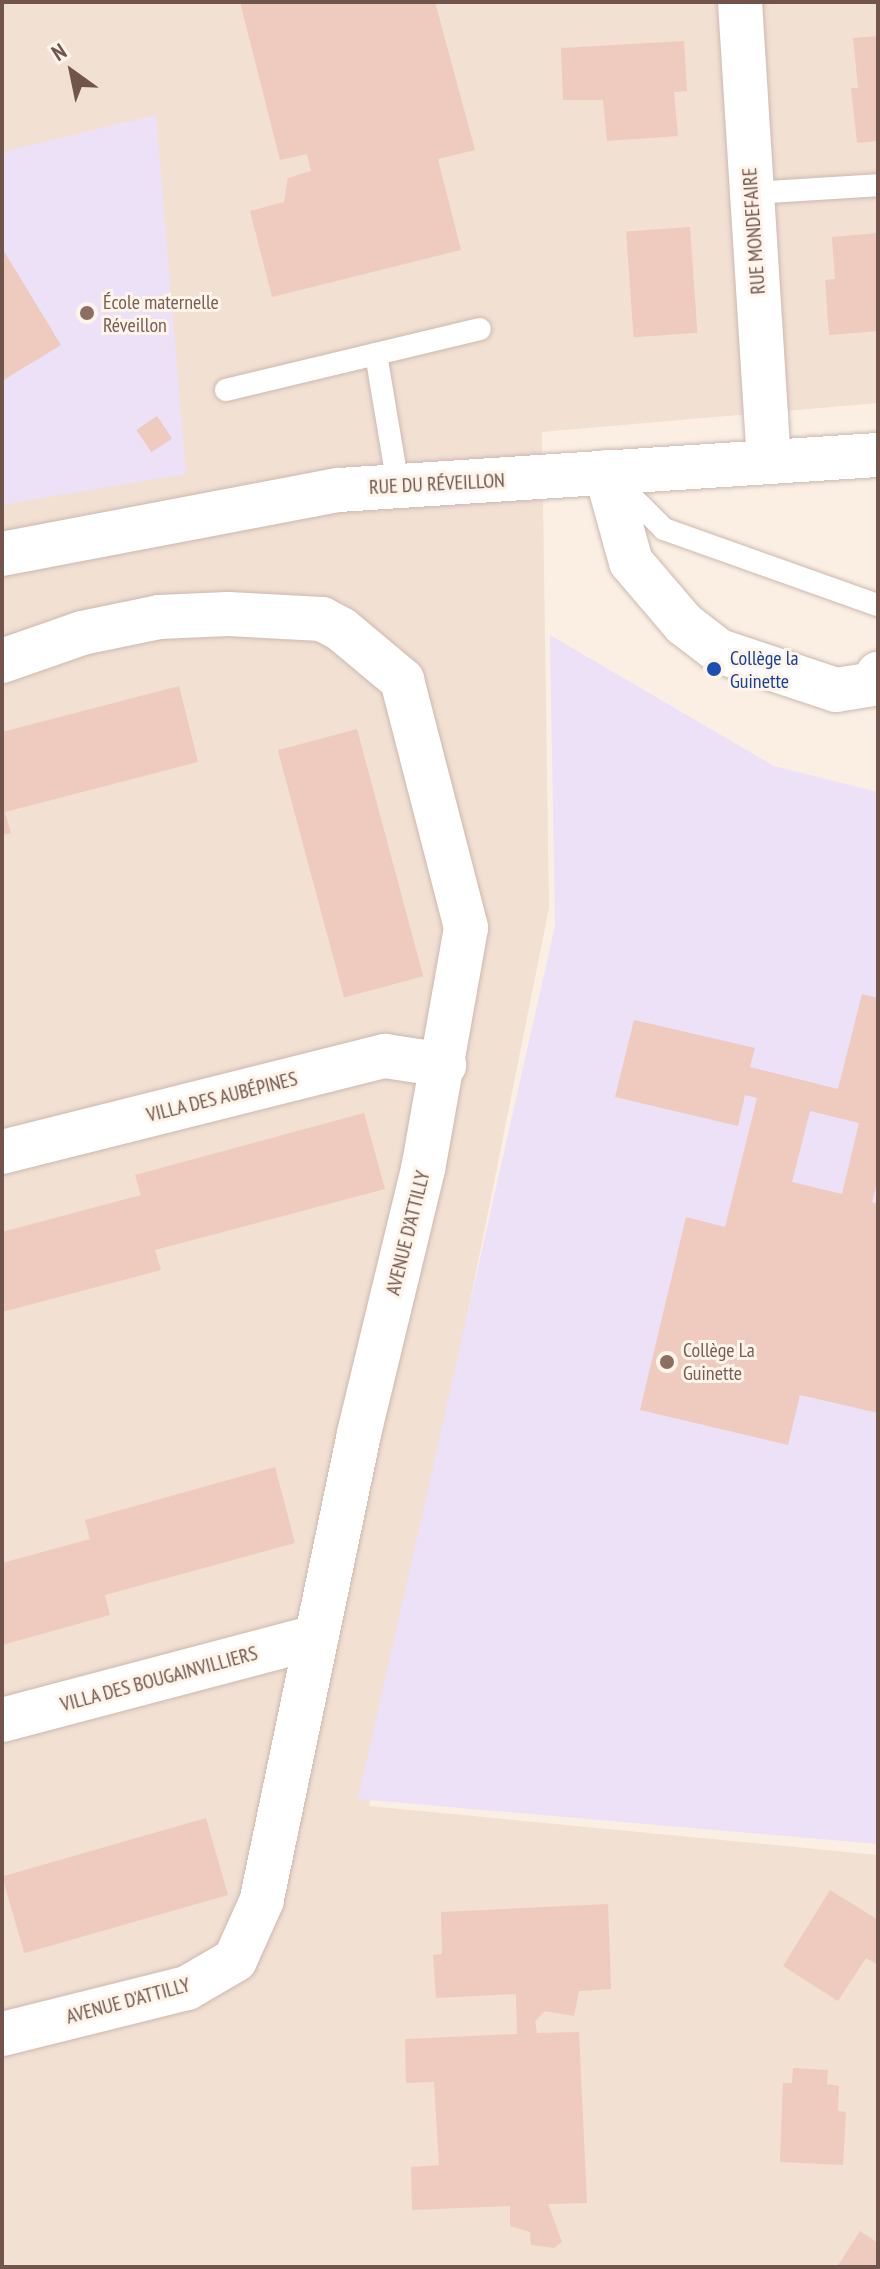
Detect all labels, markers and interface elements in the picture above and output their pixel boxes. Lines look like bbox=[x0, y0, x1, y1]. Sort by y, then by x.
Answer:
north arrow bbox=[32, 32, 112, 112]
text: N bbox=[46, 37, 72, 67]
street label: RUE MONDEFAIRE bbox=[738, 167, 770, 295]
place label: École maternelle Réveillon bbox=[103, 290, 219, 337]
marker: École maternelle Réveillon bbox=[78, 304, 96, 322]
street label: RUE DU RÉVEILLON bbox=[369, 468, 505, 500]
place label: Collège la Guinette bbox=[730, 646, 798, 693]
marker: Collège la Guinette bbox=[705, 660, 723, 678]
street label: VILLA DES AUBÉPINES bbox=[144, 1067, 300, 1127]
street label: AVENUE D'ATTILLY bbox=[381, 1168, 435, 1298]
place label: Collège La Guinette bbox=[683, 1338, 755, 1385]
marker: Collège La Guinette bbox=[658, 1353, 676, 1371]
street label: VILLA DES BOUGAINVILLIERS bbox=[58, 1641, 260, 1717]
street label: AVENUE D'ATTILLY bbox=[63, 1973, 193, 2029]

